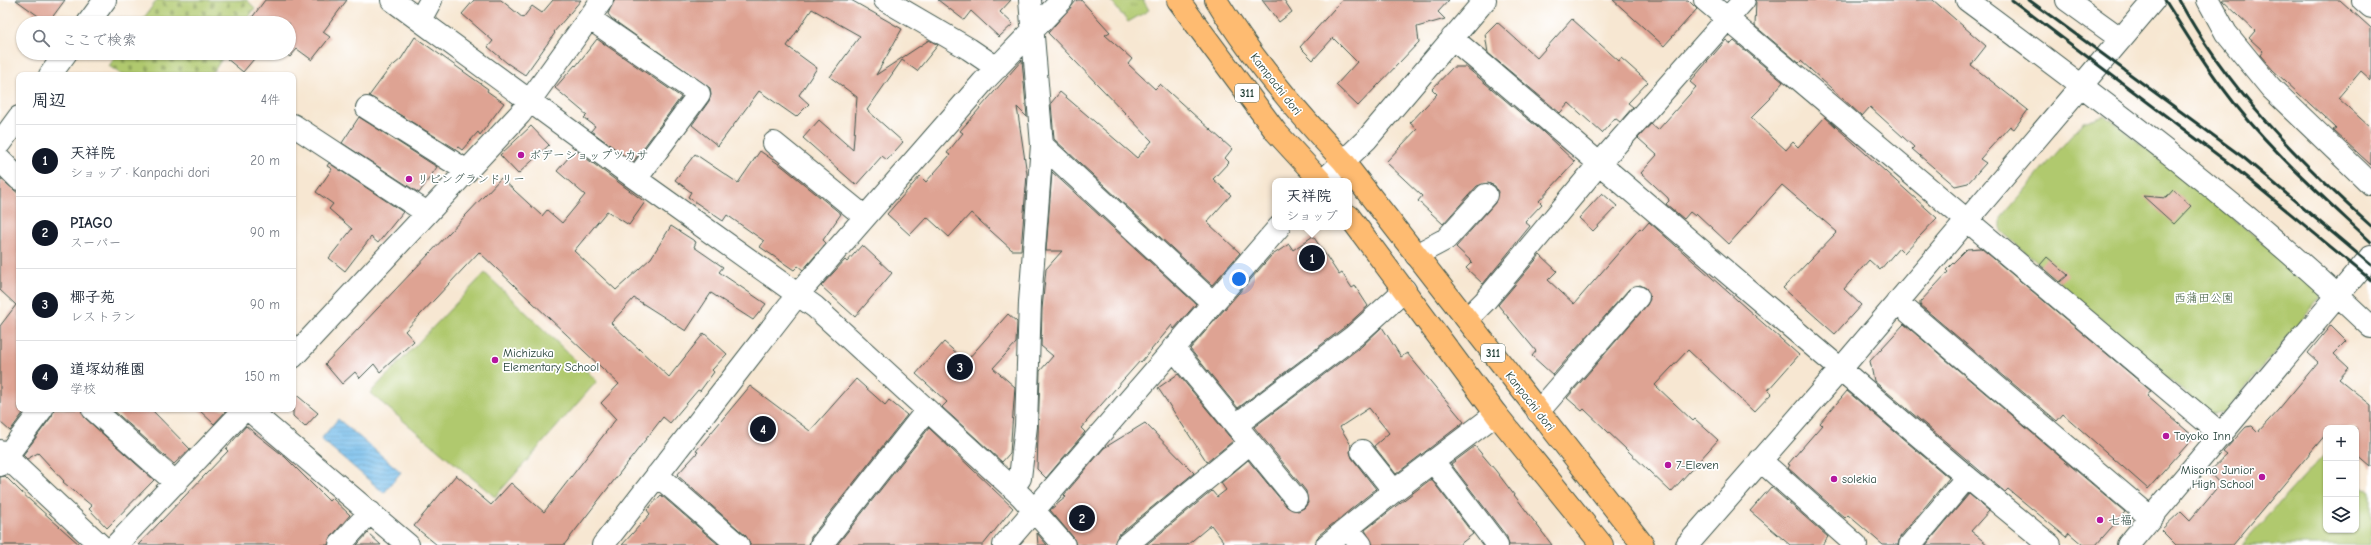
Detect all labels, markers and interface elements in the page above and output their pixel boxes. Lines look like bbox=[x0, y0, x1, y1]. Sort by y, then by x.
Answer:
search box bbox=[16, 16, 296, 60]
icon: search bbox=[30, 27, 52, 49]
text: ここで検索 bbox=[62, 31, 137, 49]
street label: Kampachi dori bbox=[1248, 50, 1304, 118]
road number: 311 bbox=[1235, 84, 1259, 102]
text: 周辺 bbox=[32, 91, 66, 110]
text: 4件 bbox=[261, 92, 280, 107]
text: 天祥院 bbox=[70, 144, 115, 162]
place label: ボデーショップツカサ bbox=[529, 148, 649, 162]
marker: ボデーショップツカサ bbox=[516, 150, 526, 160]
text: 1 bbox=[42, 153, 48, 168]
text: 20 m bbox=[250, 153, 280, 168]
text: ショップ · Kanpachi dori bbox=[70, 165, 210, 180]
place label: リビングランドリー bbox=[417, 172, 525, 186]
marker: リビングランドリー bbox=[404, 174, 414, 184]
popup bbox=[1272, 178, 1352, 230]
text: 天祥院 bbox=[1286, 187, 1331, 205]
text: ショップ bbox=[1286, 208, 1338, 223]
text: PIAGO bbox=[70, 214, 113, 232]
text: 2 bbox=[42, 225, 48, 240]
text: 90 m bbox=[250, 225, 280, 240]
text: スーパー bbox=[70, 235, 121, 250]
pin: 1 bbox=[1299, 243, 1325, 273]
your location bbox=[1229, 269, 1249, 289]
text: 椰子苑 bbox=[70, 288, 115, 306]
park label: 西蒲田公園 bbox=[2174, 291, 2234, 305]
text: 3 bbox=[42, 297, 48, 312]
text: 90 m bbox=[250, 297, 280, 312]
text: レストラン bbox=[70, 309, 136, 324]
road number: 311 bbox=[1481, 344, 1505, 362]
place label: Michizuka Elementary School bbox=[503, 346, 599, 374]
pin: 3 bbox=[947, 352, 973, 382]
marker: Michizuka Elementary School bbox=[490, 355, 500, 365]
text: 道塚幼稚園 bbox=[70, 360, 145, 378]
text: 4 bbox=[42, 369, 48, 384]
text: 150 m bbox=[245, 369, 280, 384]
street label: Kanpachi dori bbox=[1503, 369, 1557, 433]
text: 学校 bbox=[70, 381, 96, 396]
pin: 4 bbox=[750, 414, 776, 444]
map controls bbox=[2323, 425, 2359, 533]
button: + bbox=[2323, 425, 2359, 461]
place label: Toyoko Inn bbox=[2174, 429, 2231, 443]
marker: Toyoko Inn bbox=[2161, 431, 2171, 441]
place label: 7-Eleven bbox=[1676, 458, 1719, 472]
marker: 7-Eleven bbox=[1663, 460, 1673, 470]
button: − bbox=[2323, 461, 2359, 497]
place label: Misono Junior High School bbox=[2181, 463, 2254, 491]
place label: solekia bbox=[1842, 472, 1877, 486]
marker: Misono Junior High School bbox=[2257, 472, 2267, 482]
marker: solekia bbox=[1829, 474, 1839, 484]
button: layers bbox=[2323, 497, 2359, 533]
pin: 2 bbox=[1069, 503, 1095, 533]
place label: 七福 bbox=[2108, 513, 2132, 527]
marker: 七福 bbox=[2095, 515, 2105, 525]

